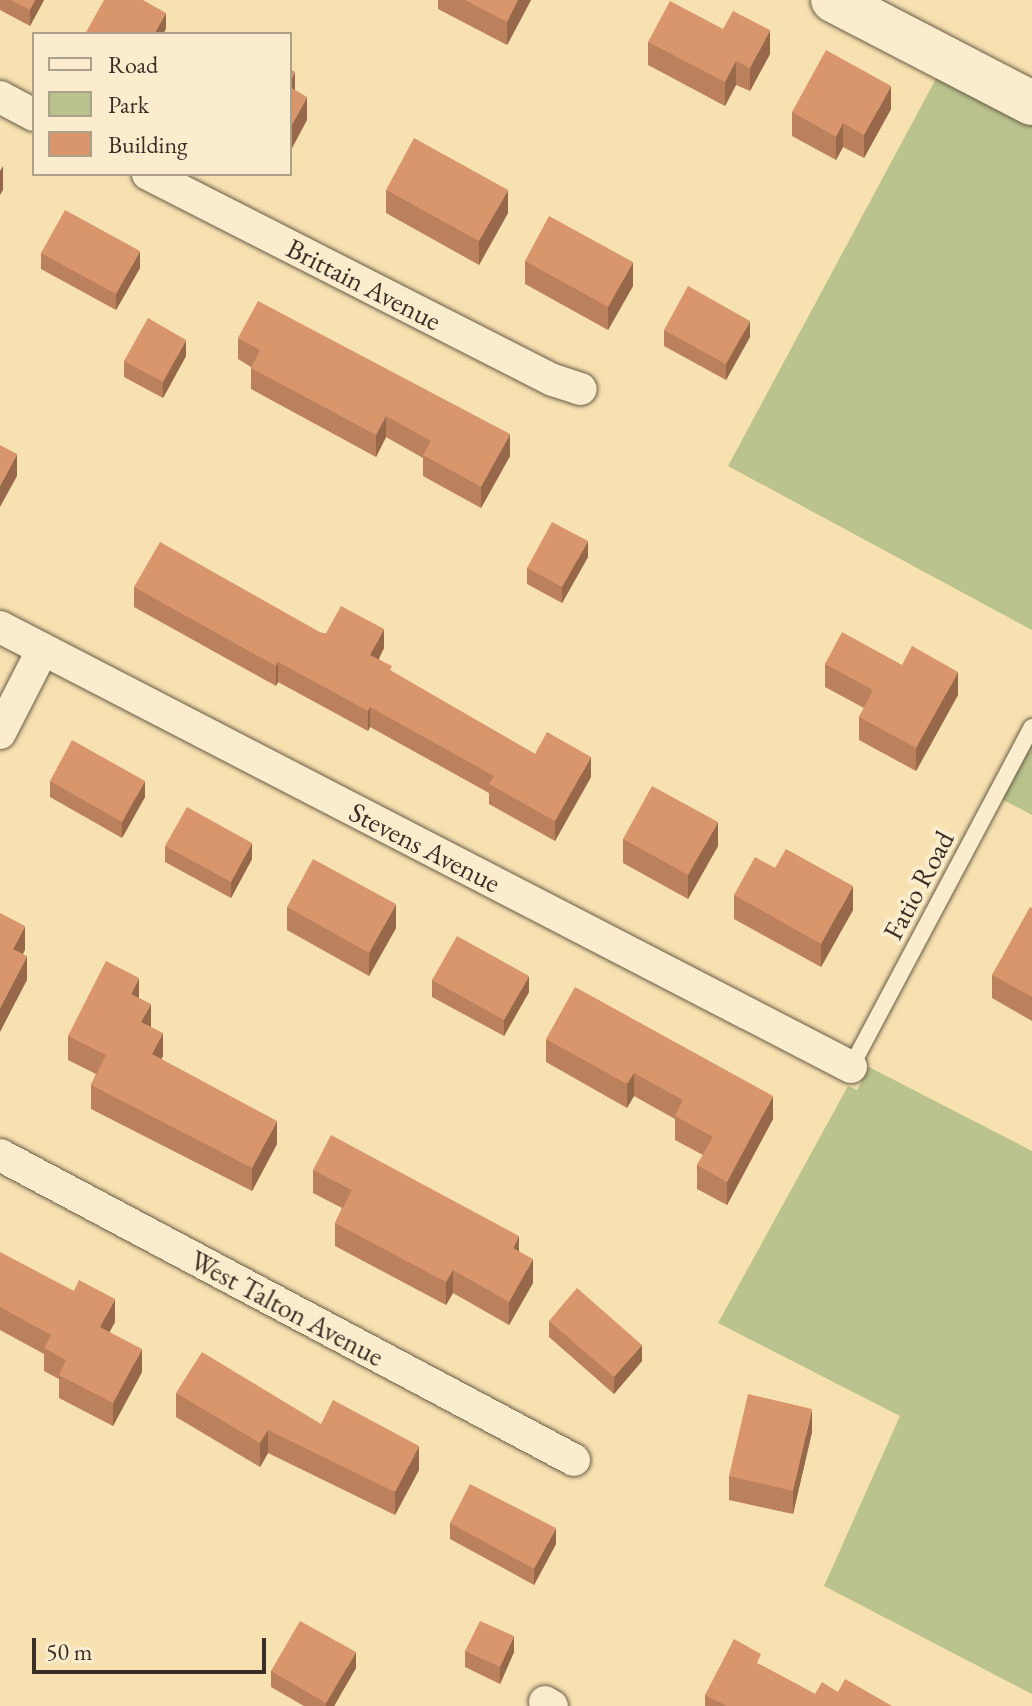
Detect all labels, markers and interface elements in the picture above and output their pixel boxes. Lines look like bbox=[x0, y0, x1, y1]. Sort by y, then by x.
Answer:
legend bbox=[32, 32, 292, 176]
text: Road bbox=[108, 49, 158, 80]
text: Park bbox=[108, 89, 149, 120]
text: Building bbox=[108, 129, 188, 160]
street label: Brittain Avenue bbox=[281, 231, 447, 337]
street label: Stevens Avenue bbox=[344, 795, 506, 899]
street label: Fatio Road bbox=[875, 825, 961, 945]
street label: West Talton Avenue bbox=[184, 1243, 390, 1373]
scale bar bbox=[36, 1622, 270, 1672]
text: 50 m bbox=[46, 1636, 93, 1667]

